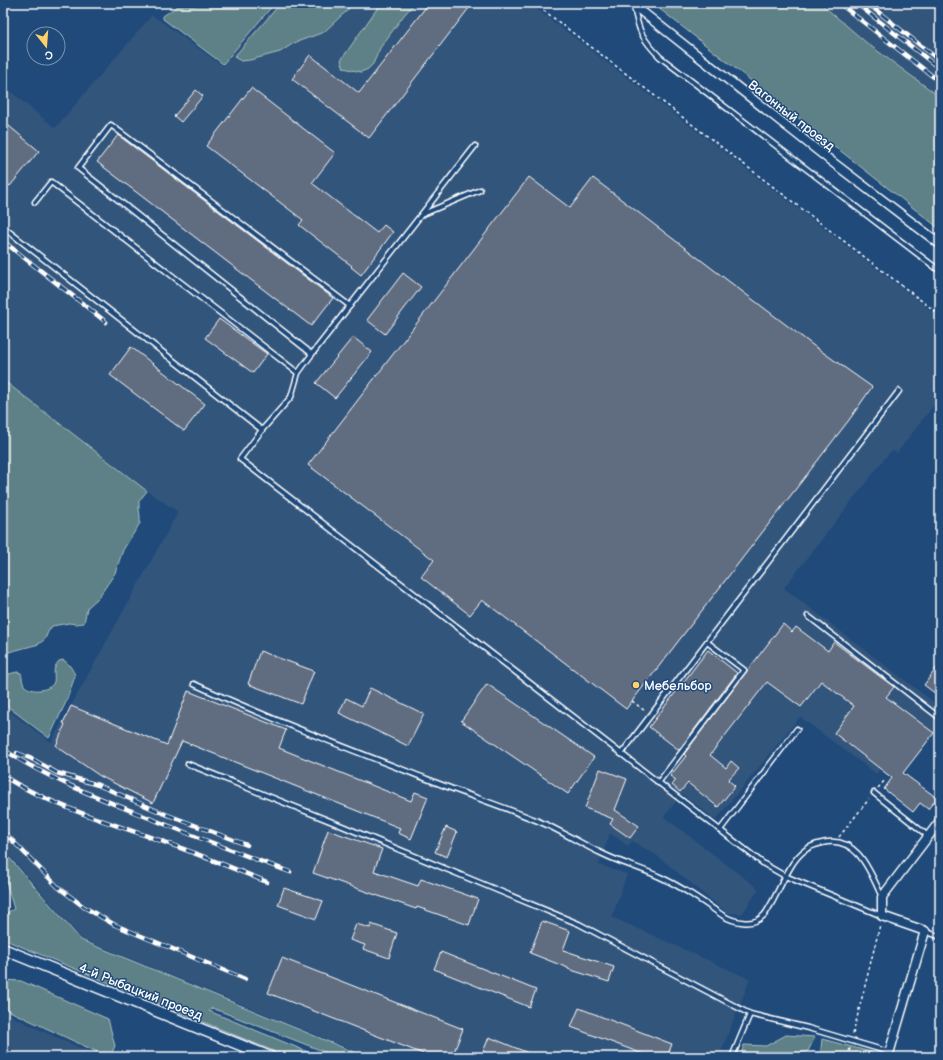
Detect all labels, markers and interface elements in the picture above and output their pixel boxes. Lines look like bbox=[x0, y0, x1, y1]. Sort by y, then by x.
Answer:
north arrow bbox=[26, 26, 66, 66]
text: С bbox=[43, 48, 54, 63]
street label: Вагонный проезд bbox=[745, 77, 838, 155]
place label: Мебельбор bbox=[644, 678, 712, 694]
marker: Мебельбор bbox=[631, 680, 641, 690]
street label: 4-й Рыбацкий проезд bbox=[77, 960, 205, 1024]

